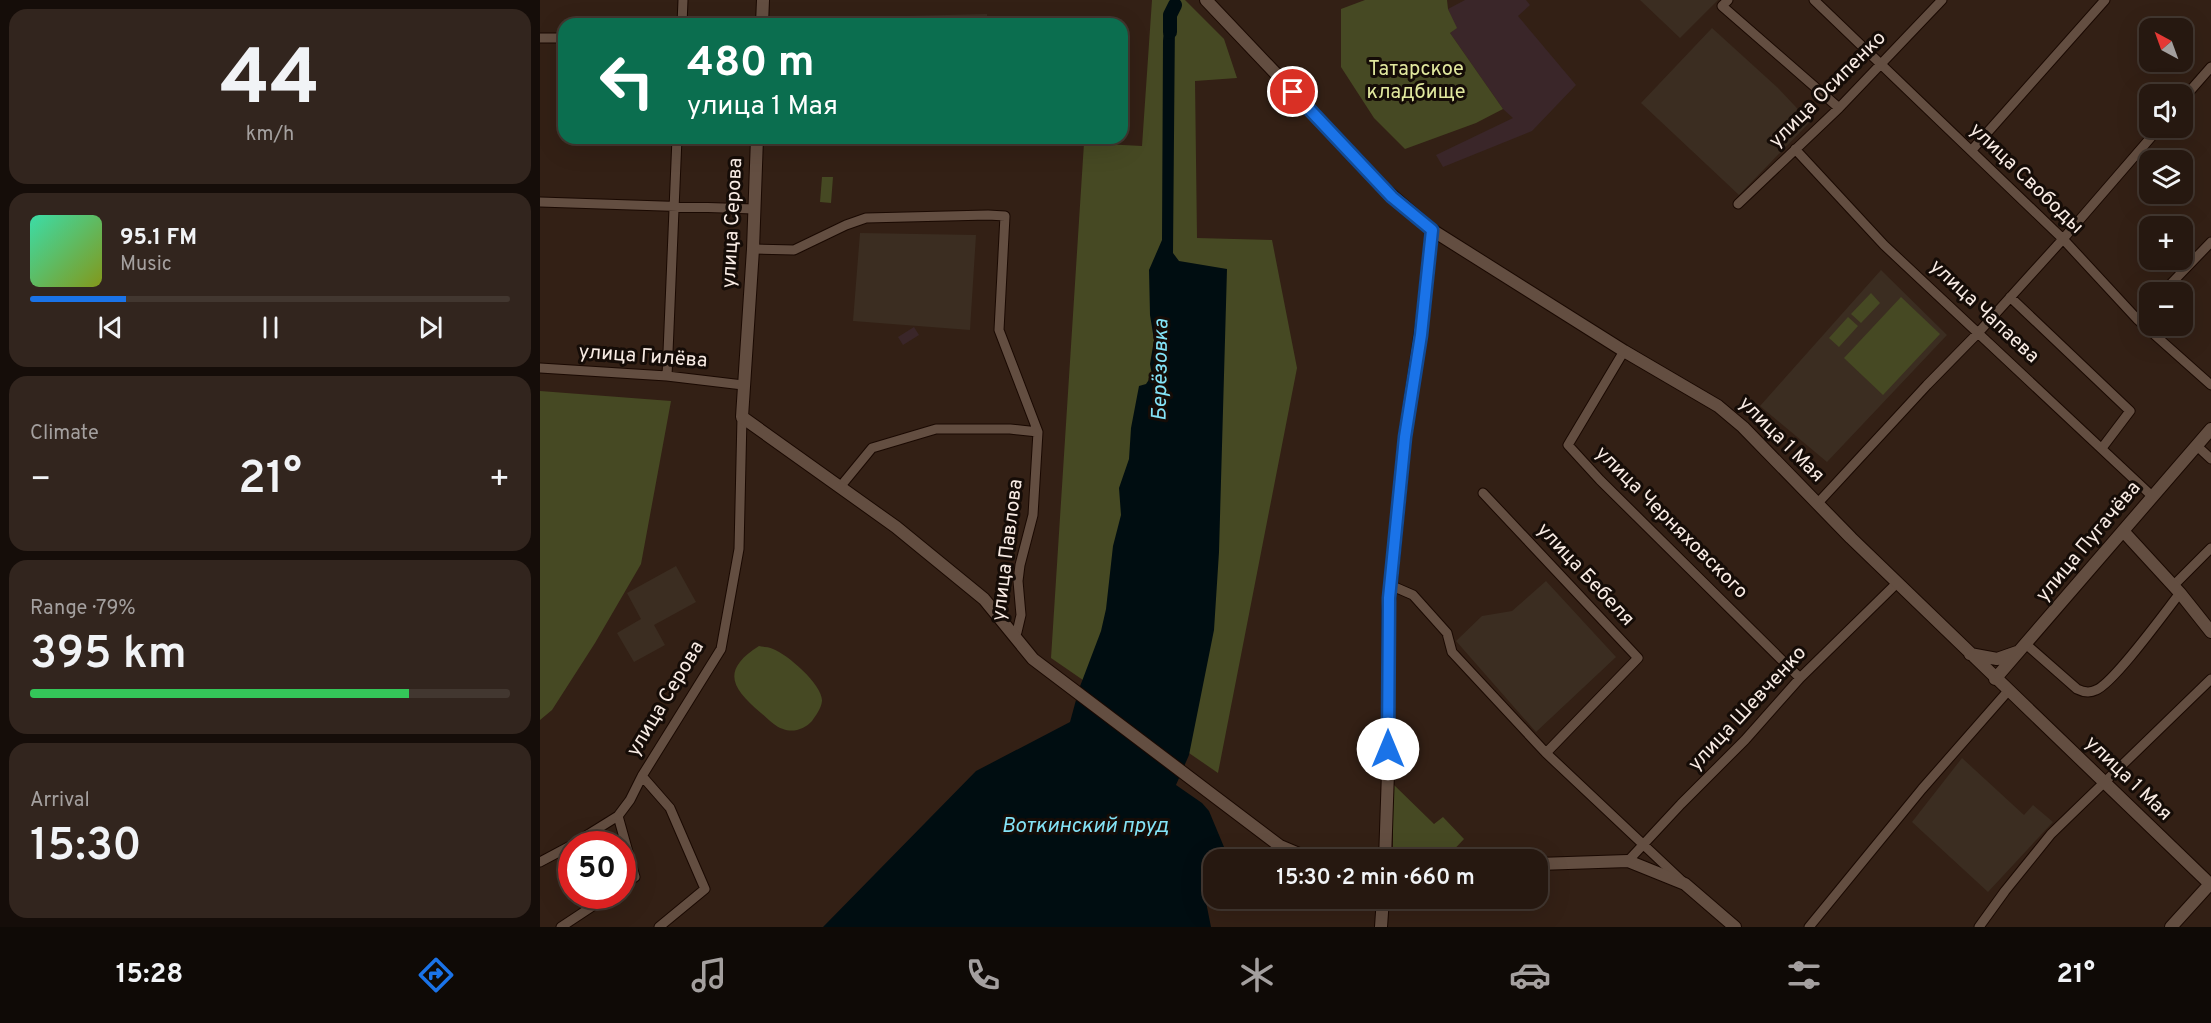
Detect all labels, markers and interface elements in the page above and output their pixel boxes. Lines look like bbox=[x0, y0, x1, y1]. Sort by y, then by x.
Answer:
north arrow bbox=[2139, 18, 2193, 72]
map controls bbox=[2139, 18, 2193, 336]
street label: улица Осипенко bbox=[1764, 26, 1892, 154]
text: 44 bbox=[220, 33, 320, 132]
text: 480 m bbox=[687, 38, 815, 91]
icon: left bbox=[588, 42, 666, 120]
park label: Татарское кладбище bbox=[1367, 57, 1465, 106]
pin bbox=[1267, 66, 1318, 117]
icon: arrive bbox=[1276, 75, 1309, 108]
button: sound bbox=[2139, 84, 2193, 138]
text: улица 1 Мая bbox=[687, 90, 838, 124]
street label: улица Свободы bbox=[1963, 118, 2089, 240]
text: km/h bbox=[246, 122, 294, 148]
button: layers bbox=[2139, 150, 2193, 204]
street label: улица Серова bbox=[717, 157, 749, 289]
button: + bbox=[2139, 216, 2193, 270]
text: 95.1 FM bbox=[120, 225, 197, 252]
text: Music bbox=[120, 252, 172, 278]
street label: улица Чапаева bbox=[1924, 254, 2044, 370]
button: − bbox=[2139, 282, 2193, 336]
icon: previous bbox=[94, 311, 127, 344]
icon: pause bbox=[254, 311, 287, 344]
icon: next bbox=[414, 311, 447, 344]
water label: Берёзовка bbox=[1147, 319, 1175, 421]
street label: улица Гилёва bbox=[578, 340, 708, 374]
street label: улица 1 Мая bbox=[1732, 391, 1830, 489]
text: Climate bbox=[30, 421, 99, 447]
street label: улица Черняховского bbox=[1589, 441, 1753, 605]
text: 21° bbox=[238, 452, 302, 509]
text: − bbox=[30, 460, 51, 502]
text: + bbox=[489, 460, 510, 502]
street label: улица Пугачёва bbox=[2031, 476, 2147, 608]
street label: улица Павлова bbox=[986, 478, 1030, 622]
street label: улица Бебеля bbox=[1530, 518, 1640, 632]
text: Range · 79% bbox=[30, 596, 136, 622]
text: 395 km bbox=[30, 627, 187, 684]
street label: улица Серова bbox=[621, 636, 711, 762]
street label: улица Шевченко bbox=[1683, 641, 1813, 777]
position arrow bbox=[1356, 717, 1420, 781]
street label: улица 1 Мая bbox=[2079, 731, 2177, 827]
text: Arrival bbox=[30, 788, 90, 814]
water label: Воткинский пруд bbox=[1001, 813, 1169, 840]
text: 15:30 bbox=[30, 819, 142, 876]
speed limit sign: 50 bbox=[558, 831, 636, 909]
text: 15:30 · 2 min · 660 m bbox=[1276, 865, 1475, 892]
icon: directions bbox=[415, 954, 457, 996]
icon: music bbox=[688, 954, 730, 996]
icon: phone bbox=[962, 954, 1004, 996]
icon: climate bbox=[1236, 954, 1278, 996]
icon: car bbox=[1509, 954, 1551, 996]
icon: filters bbox=[1783, 954, 1825, 996]
text: 15:28 bbox=[116, 958, 183, 992]
text: 21° bbox=[2057, 958, 2095, 992]

